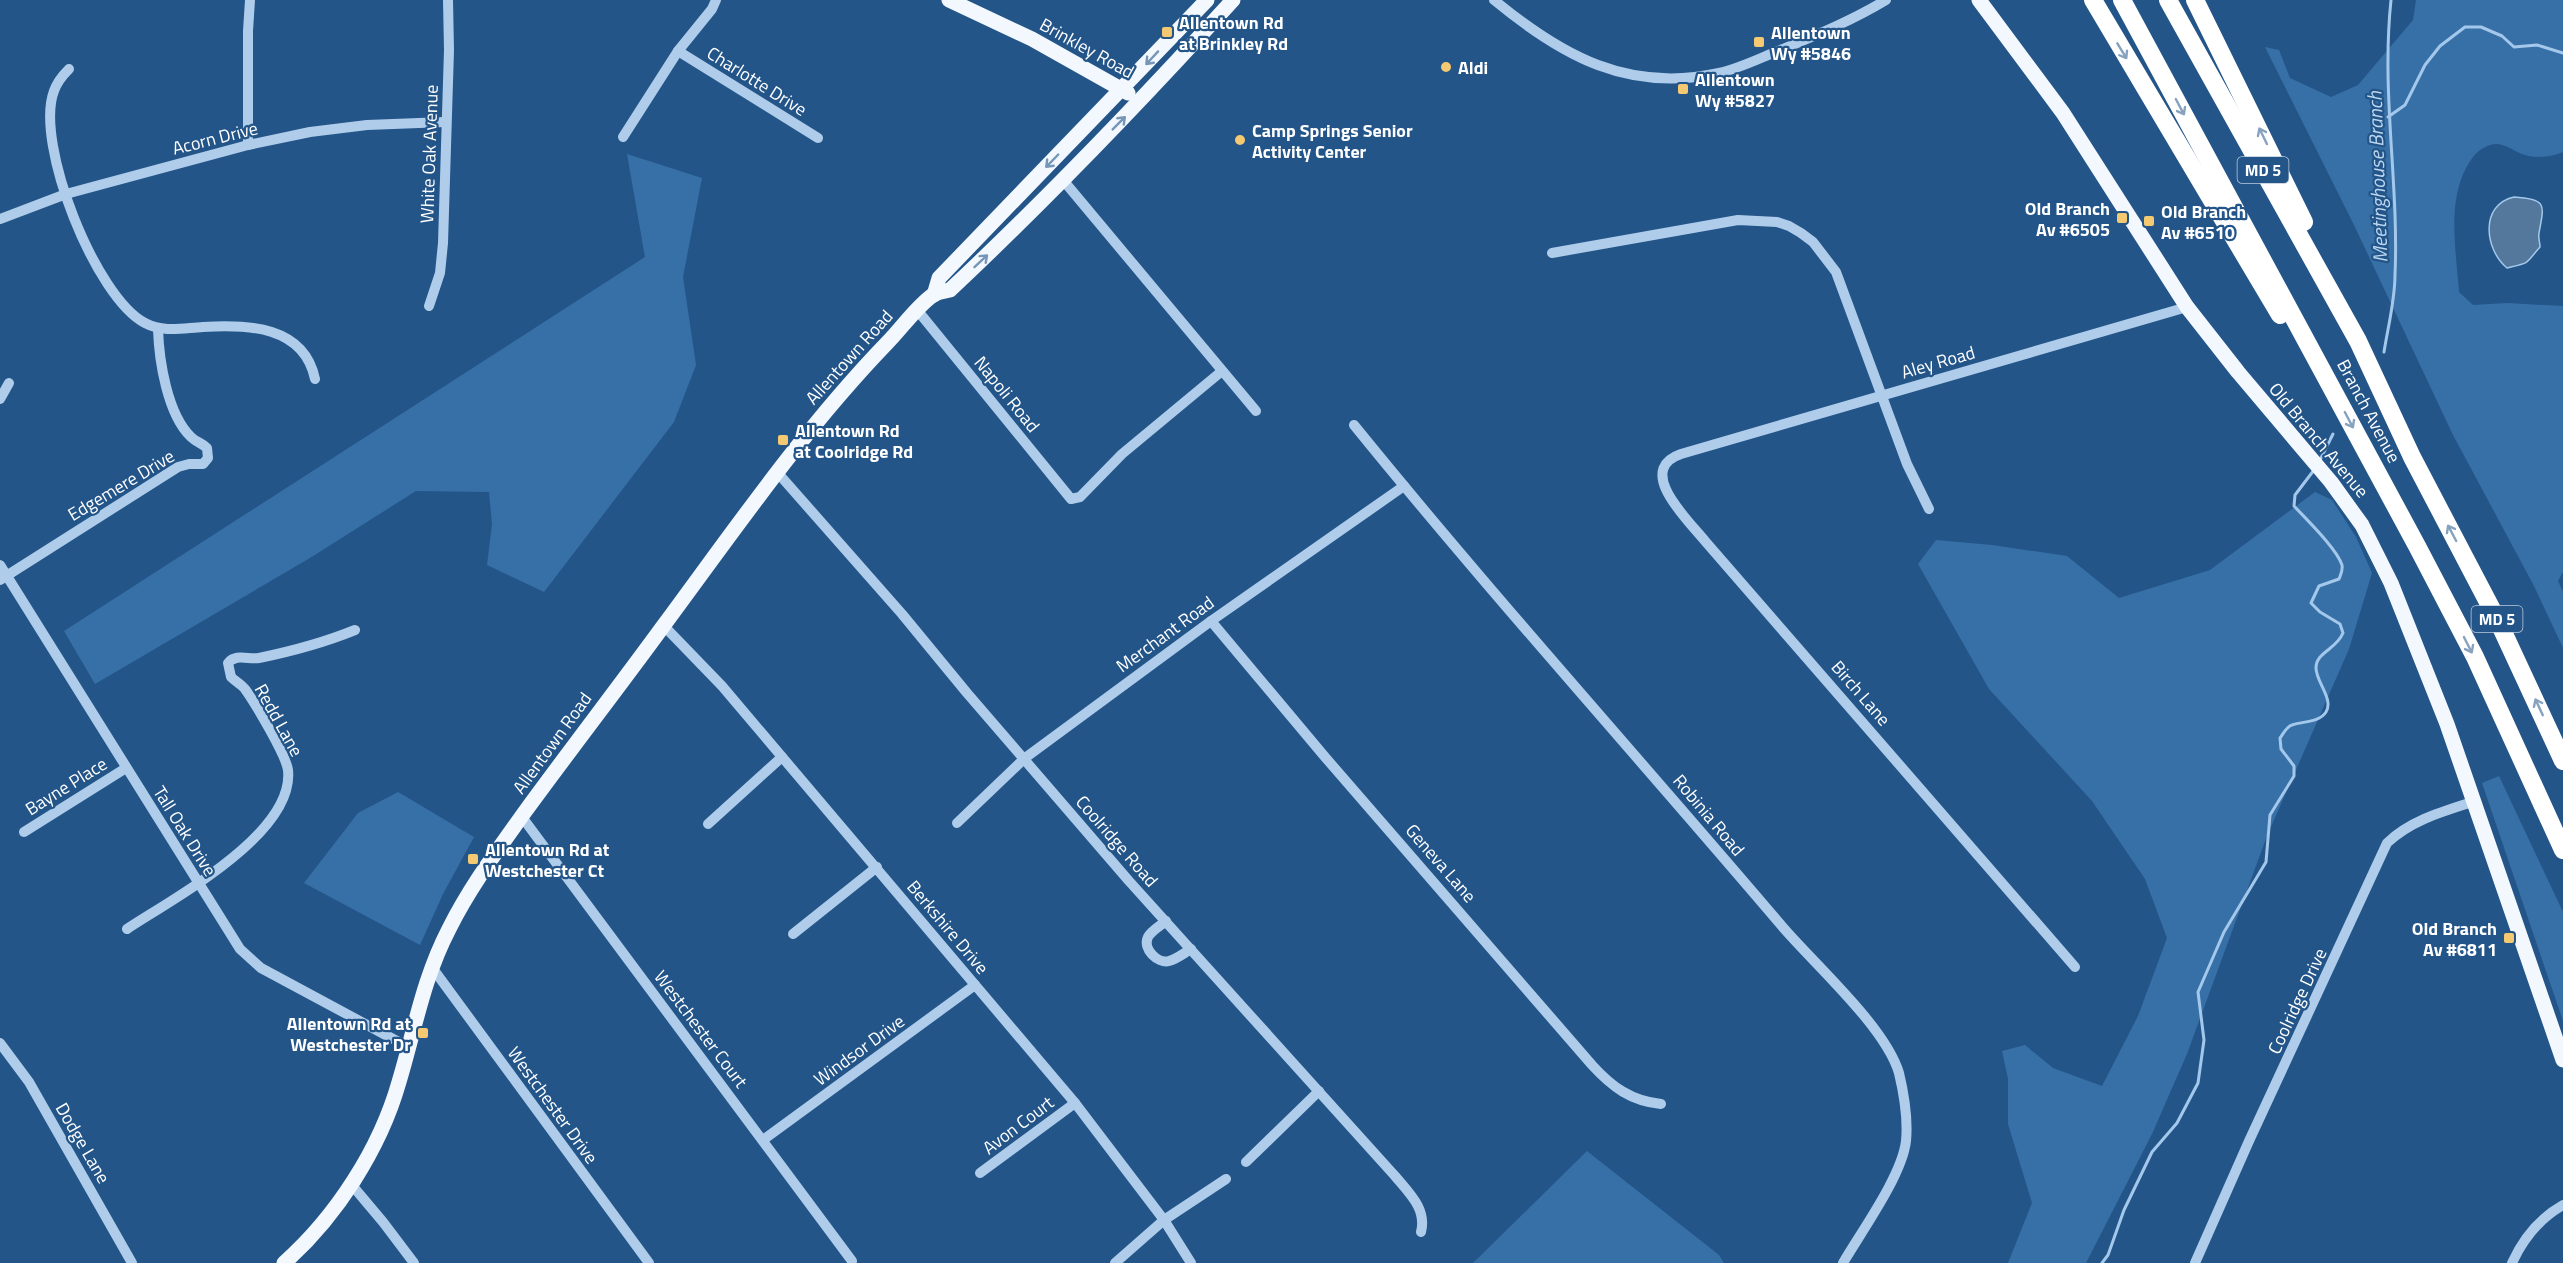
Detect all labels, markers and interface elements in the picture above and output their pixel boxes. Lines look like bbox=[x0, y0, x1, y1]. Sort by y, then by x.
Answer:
place label: Allentown Rd at Brinkley Rd bbox=[1179, 9, 1288, 57]
street label: Brinkley Road bbox=[1035, 11, 1139, 85]
place label: Allentown Wy #5846 bbox=[1771, 19, 1851, 67]
marker: Allentown Rd at Brinkley Rd bbox=[1160, 25, 1174, 39]
marker: Allentown Wy #5846 bbox=[1752, 35, 1766, 49]
street label: Charlotte Drive bbox=[702, 40, 812, 122]
one-way arrow bbox=[2116, 42, 2128, 59]
one-way arrow bbox=[1145, 50, 1159, 65]
place label: Aldi bbox=[1458, 54, 1488, 81]
marker: Aldi bbox=[1439, 60, 1453, 74]
place label: Allentown Wy #5827 bbox=[1695, 66, 1775, 114]
marker: Allentown Wy #5827 bbox=[1676, 82, 1690, 96]
street label: White Oak Avenue bbox=[413, 84, 445, 224]
water label: Meetinghouse Branch bbox=[2358, 90, 2395, 263]
one-way arrow bbox=[2174, 98, 2186, 115]
street label: Acorn Drive bbox=[169, 114, 261, 162]
one-way arrow bbox=[1111, 116, 1126, 131]
place label: Camp Springs Senior Activity Center bbox=[1252, 117, 1413, 165]
one-way arrow bbox=[2257, 127, 2269, 145]
marker: Camp Springs Senior Activity Center bbox=[1233, 133, 1247, 147]
one-way arrow bbox=[1045, 153, 1060, 168]
road number: MD 5 bbox=[2238, 157, 2288, 183]
place label: Old Branch Av #6505 bbox=[2025, 195, 2110, 243]
place label: Old Branch Av #6510 bbox=[2161, 198, 2246, 246]
marker: Old Branch Av #6505 bbox=[2115, 211, 2129, 225]
marker: Old Branch Av #6510 bbox=[2142, 214, 2156, 228]
one-way arrow bbox=[973, 254, 988, 268]
street label: Allentown Road bbox=[799, 303, 899, 411]
street label: Aley Road bbox=[1898, 339, 1978, 385]
street label: Napoli Road bbox=[968, 350, 1046, 438]
street label: Branch Avenue bbox=[2330, 354, 2408, 468]
street label: Old Branch Avenue bbox=[2263, 376, 2375, 504]
one-way arrow bbox=[2344, 411, 2355, 429]
place label: Allentown Rd at Coolridge Rd bbox=[795, 417, 913, 465]
marker: Allentown Rd at Coolridge Rd bbox=[776, 433, 790, 447]
street label: Edgemere Drive bbox=[63, 442, 179, 528]
one-way arrow bbox=[2446, 524, 2457, 542]
street label: Merchant Road bbox=[1110, 589, 1220, 679]
road number: MD 5 bbox=[2472, 606, 2522, 632]
one-way arrow bbox=[2463, 635, 2474, 653]
street label: Birch Lane bbox=[1825, 654, 1897, 732]
street label: Redd Lane bbox=[248, 679, 310, 761]
street label: Allentown Road bbox=[506, 687, 598, 799]
one-way arrow bbox=[2533, 699, 2544, 717]
street label: Bayne Place bbox=[20, 750, 112, 822]
street label: Robinia Road bbox=[1667, 768, 1751, 862]
street label: Tall Oak Drive bbox=[147, 781, 223, 881]
street label: Coolridge Road bbox=[1069, 789, 1165, 893]
street label: Geneva Lane bbox=[1399, 818, 1483, 908]
place label: Allentown Rd at Westchester Ct bbox=[485, 836, 610, 884]
marker: Allentown Rd at Westchester Ct bbox=[466, 852, 480, 866]
street label: Berkshire Drive bbox=[901, 874, 995, 980]
place label: Old Branch Av #6811 bbox=[2412, 915, 2497, 963]
marker: Old Branch Av #6811 bbox=[2502, 931, 2516, 945]
street label: Coolridge Drive bbox=[2261, 944, 2333, 1058]
street label: Westchester Court bbox=[648, 965, 755, 1094]
street label: Windsor Drive bbox=[808, 1008, 910, 1092]
place label: Allentown Rd at Westchester Dr bbox=[287, 1010, 411, 1058]
marker: Allentown Rd at Westchester Dr bbox=[416, 1026, 430, 1040]
street label: Westchester Drive bbox=[501, 1041, 605, 1169]
street label: Avon Court bbox=[977, 1089, 1060, 1161]
street label: Dodge Lane bbox=[49, 1098, 117, 1188]

